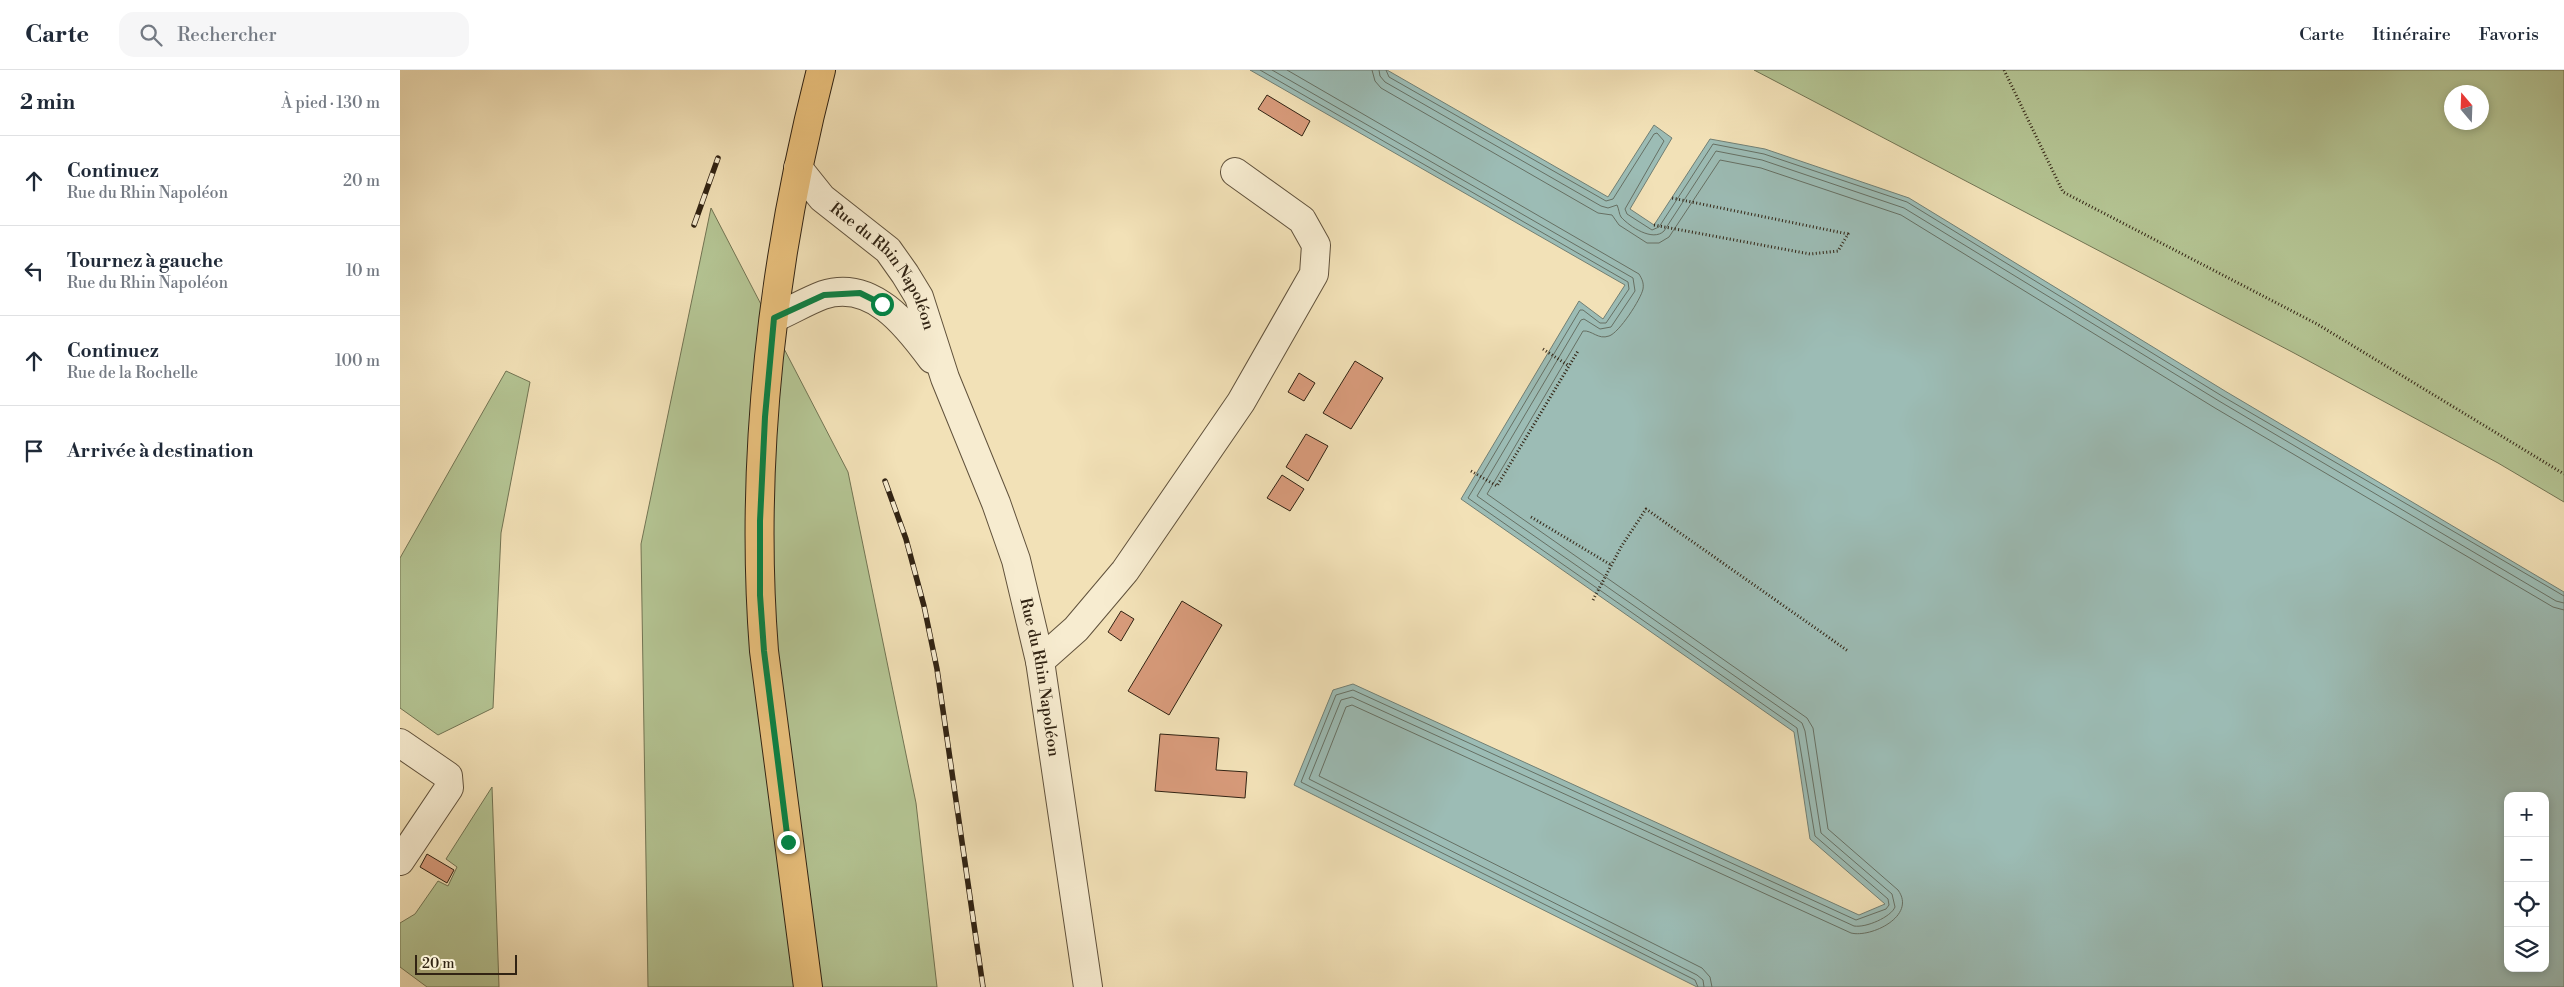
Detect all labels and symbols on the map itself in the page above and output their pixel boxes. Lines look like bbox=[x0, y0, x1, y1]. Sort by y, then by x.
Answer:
north arrow bbox=[2444, 85, 2489, 130]
street label: Rue du Rhin Napoléon bbox=[826, 198, 939, 333]
route start bbox=[871, 293, 894, 316]
street label: Rue du Rhin Napoléon bbox=[1015, 596, 1064, 758]
route end bbox=[777, 831, 800, 854]
scale bar bbox=[415, 952, 518, 975]

